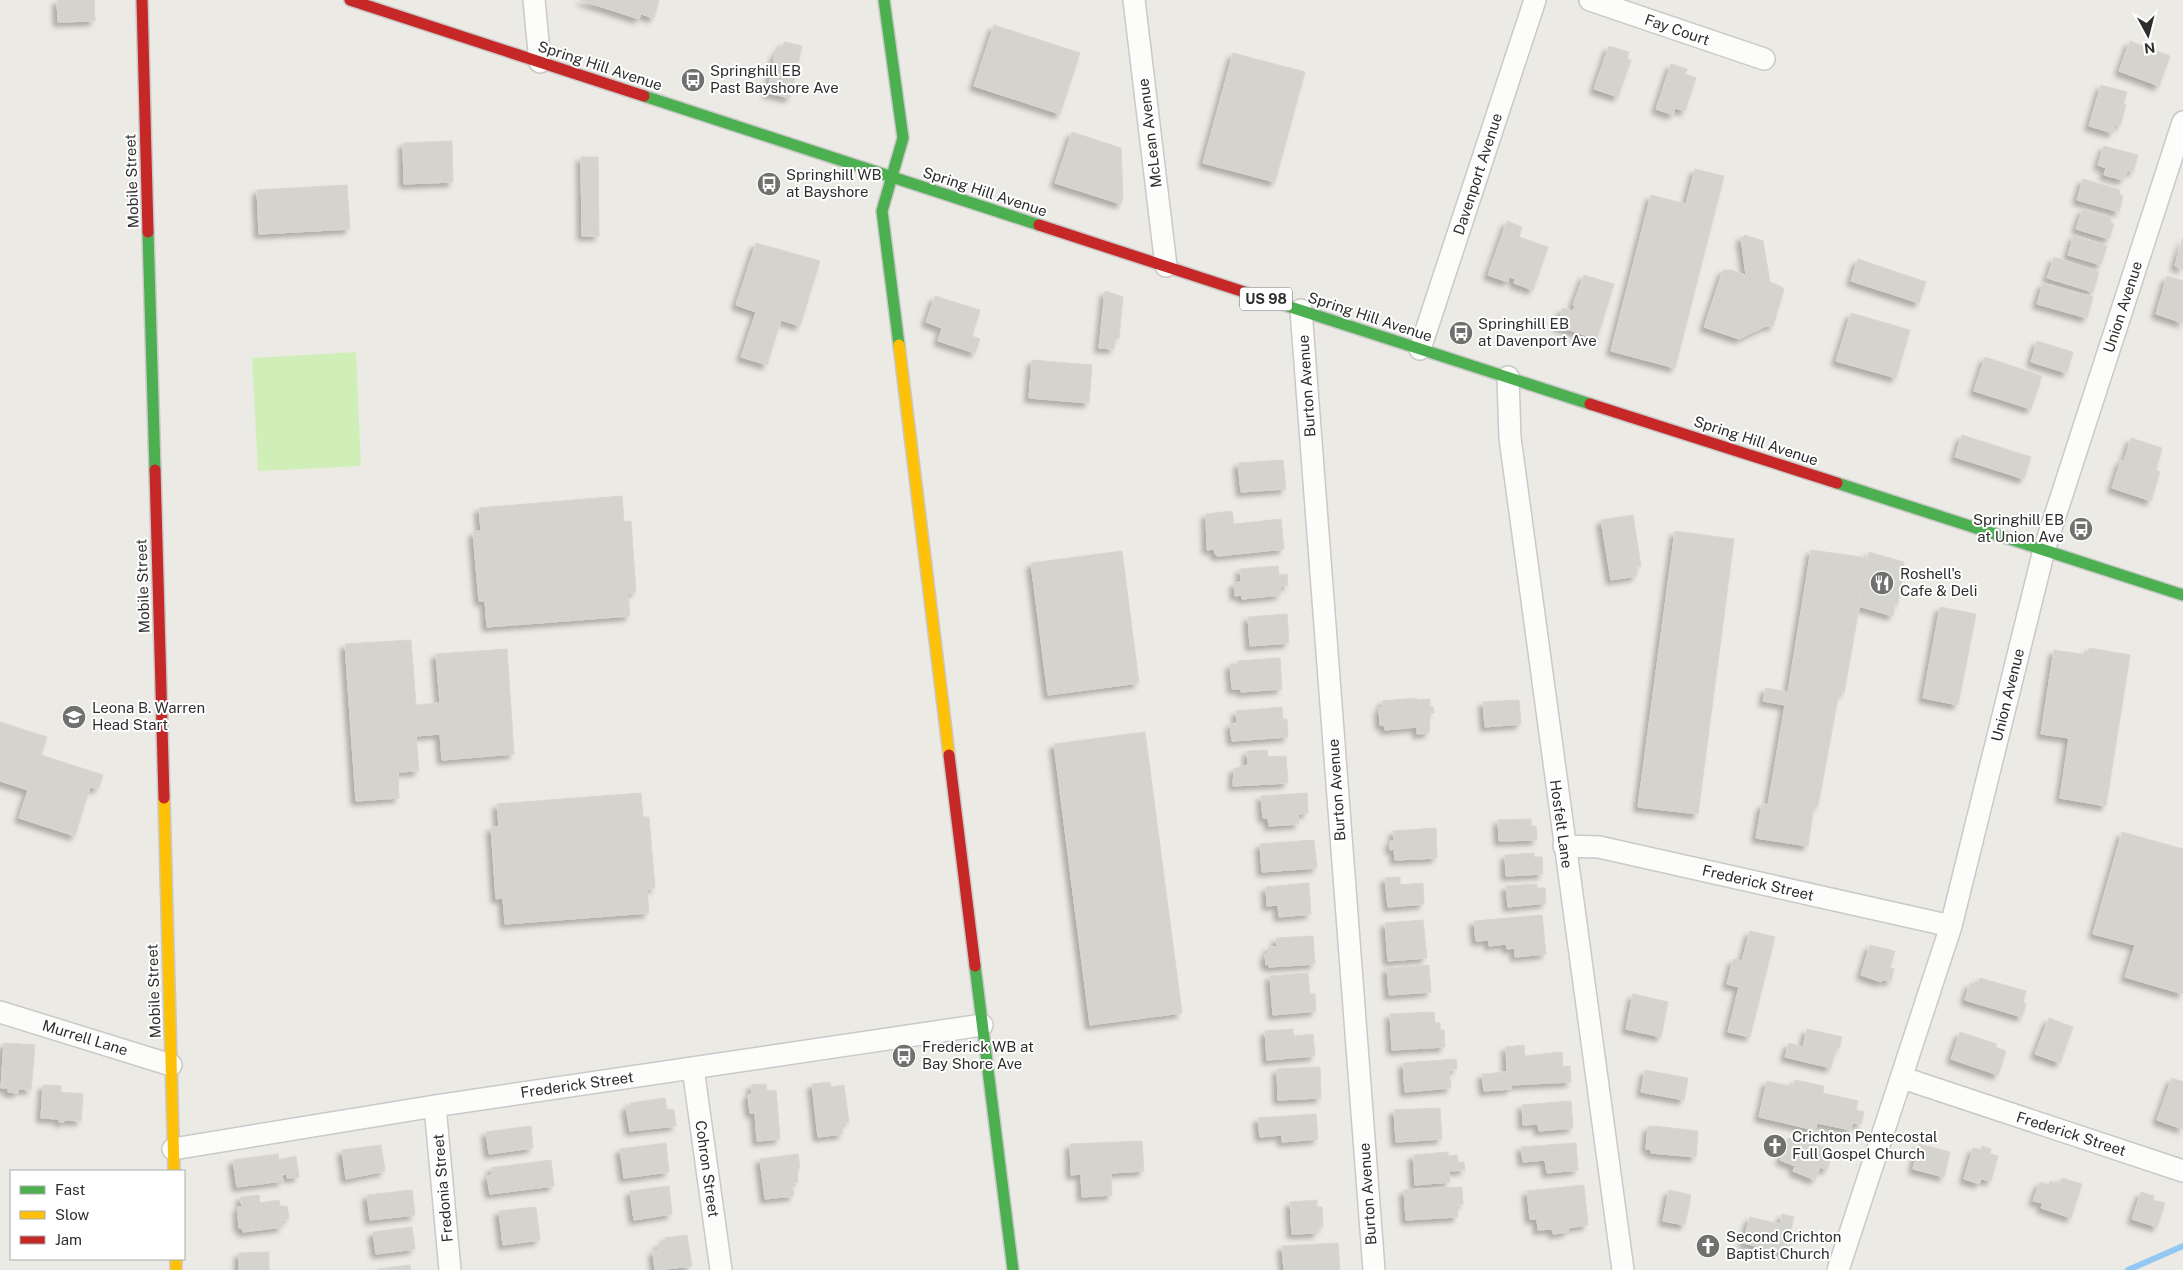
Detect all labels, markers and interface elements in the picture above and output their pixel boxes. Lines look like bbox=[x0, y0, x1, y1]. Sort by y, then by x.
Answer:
north arrow bbox=[2123, 10, 2173, 60]
street label: Fay Court bbox=[1642, 11, 1712, 49]
street label: Spring Hill Avenue bbox=[536, 37, 664, 94]
text: N bbox=[2143, 39, 2156, 57]
place label: Springhill EB Past Bayshore Ave bbox=[710, 62, 839, 96]
bus stop icon: Springhill EB Past Bayshore Ave bbox=[680, 67, 706, 93]
street label: McLean Avenue bbox=[1134, 77, 1165, 189]
street label: Davenport Avenue bbox=[1450, 111, 1505, 237]
street label: Mobile Street bbox=[121, 133, 142, 229]
street label: Spring Hill Avenue bbox=[921, 163, 1049, 220]
place label: Springhill WB at Bayshore bbox=[786, 166, 882, 200]
bus stop icon: Springhill WB at Bayshore bbox=[756, 171, 782, 197]
street label: Union Avenue bbox=[2100, 259, 2145, 355]
road number: US 98 bbox=[1240, 288, 1292, 310]
street label: Spring Hill Avenue bbox=[1306, 288, 1434, 345]
place label: Springhill EB at Davenport Ave bbox=[1478, 315, 1597, 349]
bus stop icon: Springhill EB at Davenport Ave bbox=[1448, 320, 1474, 346]
street label: Burton Avenue bbox=[1294, 334, 1319, 438]
street label: Spring Hill Avenue bbox=[1692, 412, 1820, 469]
place label: Springhill EB at Union Ave bbox=[1973, 511, 2064, 545]
bus stop icon: Springhill EB at Union Ave bbox=[2068, 516, 2094, 542]
street label: Mobile Street bbox=[132, 538, 153, 634]
place label: Roshell's Cafe & Deli bbox=[1900, 565, 1978, 599]
restaurant icon: Roshell's Cafe & Deli bbox=[1869, 570, 1895, 596]
street label: Union Avenue bbox=[1988, 647, 2027, 743]
place label: Leona B. Warren Head Start bbox=[92, 699, 205, 733]
school or university icon: Leona B. Warren Head Start bbox=[61, 704, 87, 730]
street label: Burton Avenue bbox=[1324, 738, 1349, 842]
street label: Hosfelt Lane bbox=[1547, 779, 1576, 869]
street label: Frederick Street bbox=[1701, 861, 1816, 904]
street label: Mobile Street bbox=[143, 943, 164, 1039]
street label: Murrell Lane bbox=[40, 1016, 130, 1059]
place label: Frederick WB at Bay Shore Ave bbox=[922, 1038, 1034, 1072]
bus stop icon: Frederick WB at Bay Shore Ave bbox=[891, 1043, 917, 1069]
street label: Frederick Street bbox=[519, 1068, 635, 1101]
street label: Frederick Street bbox=[2014, 1108, 2128, 1159]
street label: Cohron Street bbox=[692, 1119, 723, 1219]
place label: Crichton Pentecostal Full Gospel Church bbox=[1792, 1128, 1938, 1162]
street label: Fredonia Street bbox=[429, 1133, 456, 1243]
church icon: Crichton Pentecostal Full Gospel Church bbox=[1762, 1133, 1788, 1159]
street label: Burton Avenue bbox=[1355, 1142, 1380, 1246]
legend bbox=[10, 1170, 185, 1260]
text: Fast bbox=[55, 1181, 85, 1198]
text: Slow bbox=[55, 1206, 90, 1223]
place label: Second Crichton Baptist Church bbox=[1726, 1228, 1841, 1262]
text: Jam bbox=[55, 1231, 82, 1248]
church icon: Second Crichton Baptist Church bbox=[1695, 1233, 1721, 1259]

